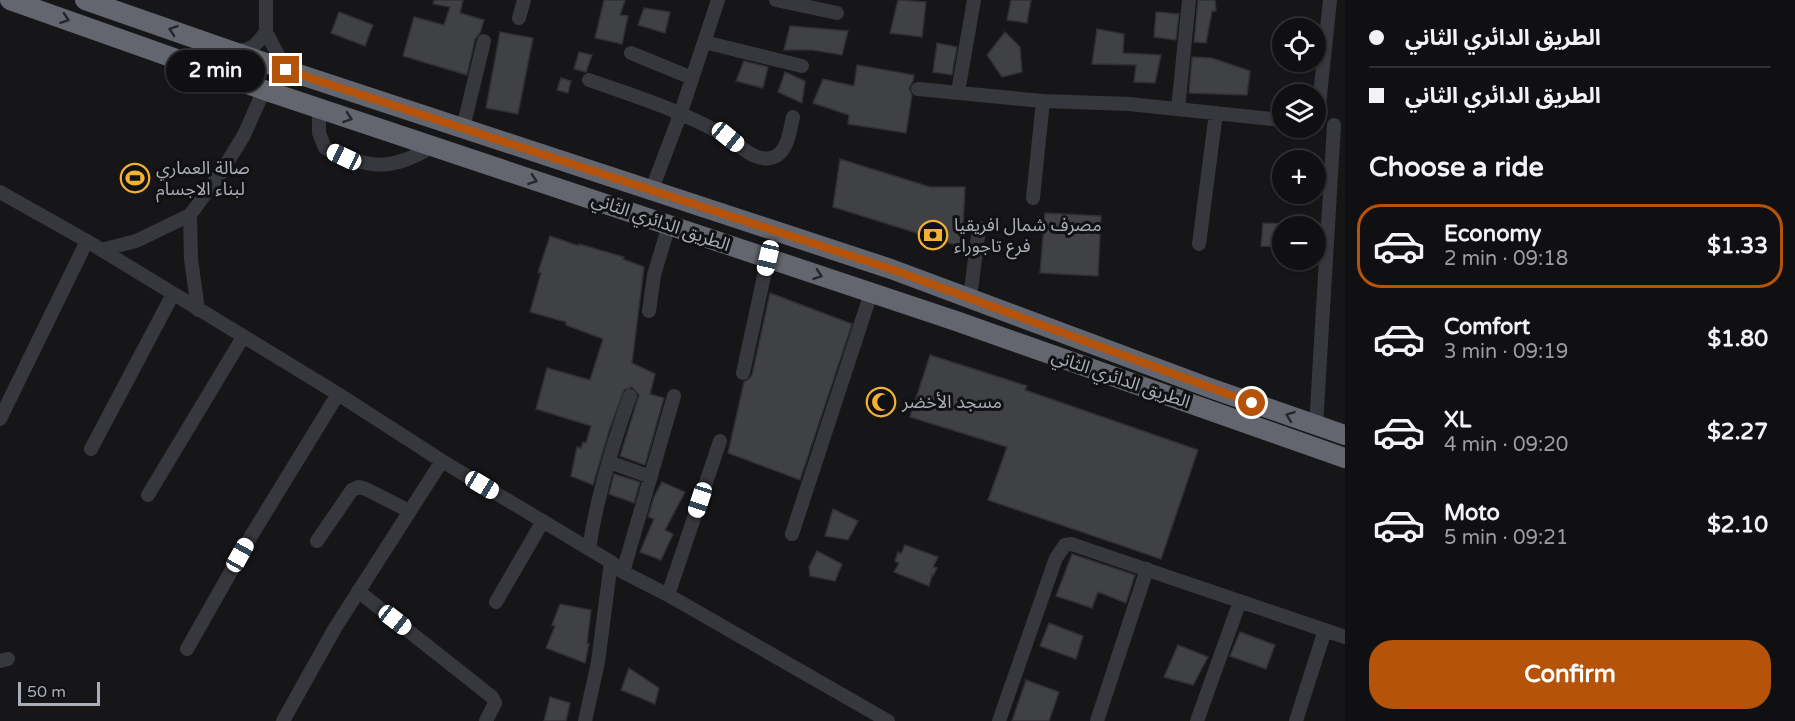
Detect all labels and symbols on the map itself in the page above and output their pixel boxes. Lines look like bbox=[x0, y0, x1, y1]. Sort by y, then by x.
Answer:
one-way arrow bbox=[59, 12, 70, 25]
one-way arrow bbox=[168, 25, 179, 38]
callout: 2 min bbox=[166, 49, 265, 91]
route end bbox=[272, 56, 299, 83]
one-way arrow bbox=[342, 110, 353, 123]
car bbox=[708, 119, 748, 155]
car bbox=[324, 141, 364, 173]
place label: صالة العماري لبناء الاجسام bbox=[156, 157, 250, 203]
sports icon: صالة العماري لبناء الاجسام bbox=[119, 162, 151, 194]
one-way arrow bbox=[527, 172, 538, 185]
street label: الطريق الدائري الثاني bbox=[588, 188, 733, 258]
place label: مصرف شمال افريقيا فرع تاجوراء bbox=[954, 214, 1102, 260]
bank icon: مصرف شمال افريقيا فرع تاجوراء bbox=[917, 219, 949, 251]
car bbox=[755, 238, 781, 278]
one-way arrow bbox=[812, 268, 822, 280]
street label: الطريق الدائري الثاني bbox=[1048, 345, 1193, 415]
mosque icon: مسجد الأخضر bbox=[865, 386, 897, 418]
route start bbox=[1238, 389, 1265, 416]
place label: مسجد الأخضر bbox=[901, 391, 1002, 413]
one-way arrow bbox=[1285, 411, 1296, 424]
car bbox=[462, 468, 502, 502]
car bbox=[686, 480, 714, 520]
car bbox=[223, 535, 257, 575]
car bbox=[375, 602, 415, 638]
scale bar bbox=[18, 679, 100, 706]

